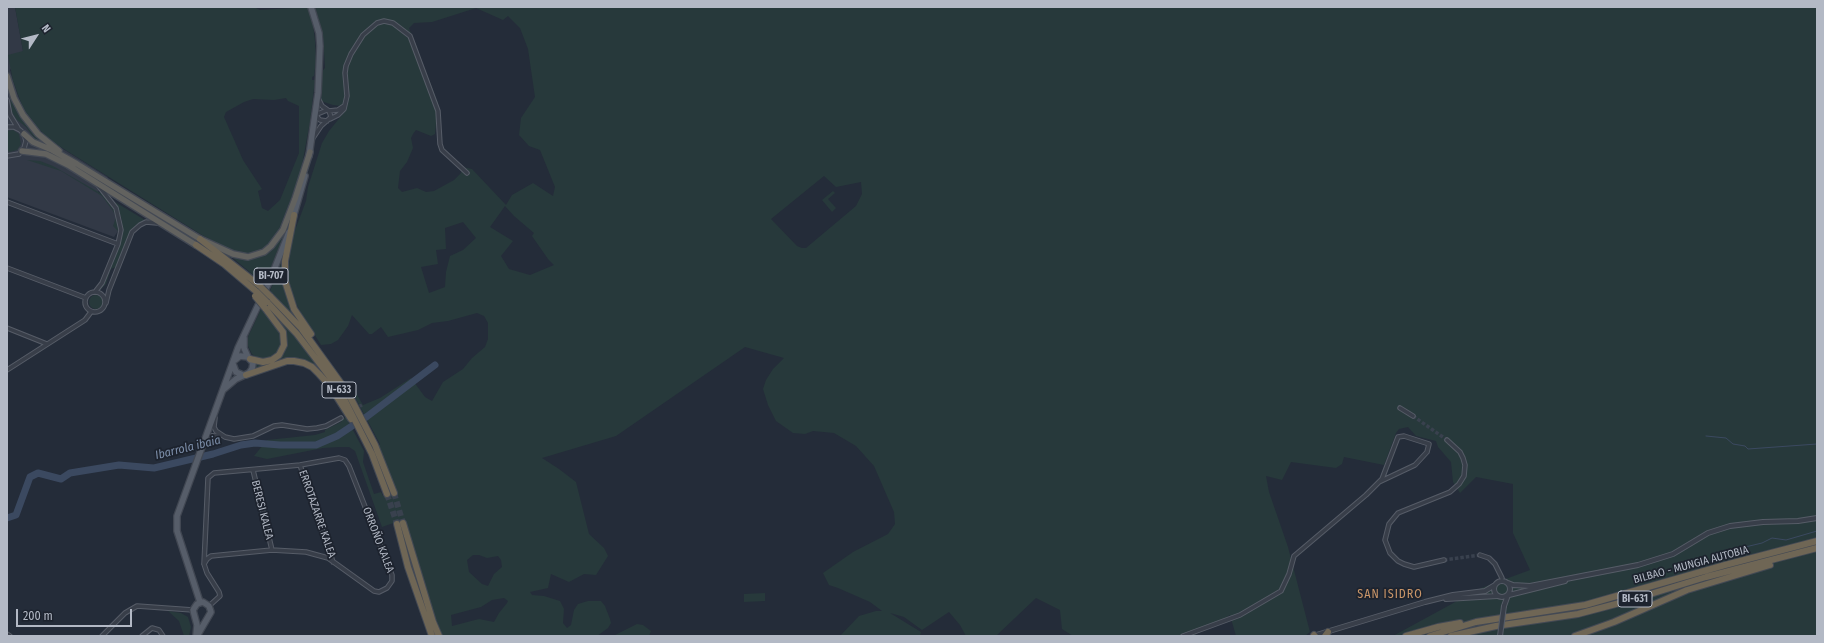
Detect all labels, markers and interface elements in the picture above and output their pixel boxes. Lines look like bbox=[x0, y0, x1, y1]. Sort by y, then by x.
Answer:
north arrow bbox=[16, 16, 56, 56]
text: N bbox=[39, 22, 53, 35]
road number: BI-707 bbox=[254, 268, 288, 284]
road number: N-633 bbox=[322, 382, 356, 398]
water label: Ibarrola ibaia bbox=[154, 433, 222, 463]
street label: ERROTAZARRE KALEA bbox=[296, 468, 338, 560]
street label: BERESI KALEA bbox=[248, 479, 276, 541]
street label: ORROÑO KALEA bbox=[359, 505, 397, 575]
street label: BILBAO - MUNGIA AUTOBIA bbox=[1632, 543, 1750, 587]
district label: SAN ISIDRO bbox=[1357, 588, 1423, 602]
road number: BI-631 bbox=[1618, 591, 1652, 607]
scale bar bbox=[18, 601, 134, 627]
text: 200 m bbox=[23, 609, 53, 623]

